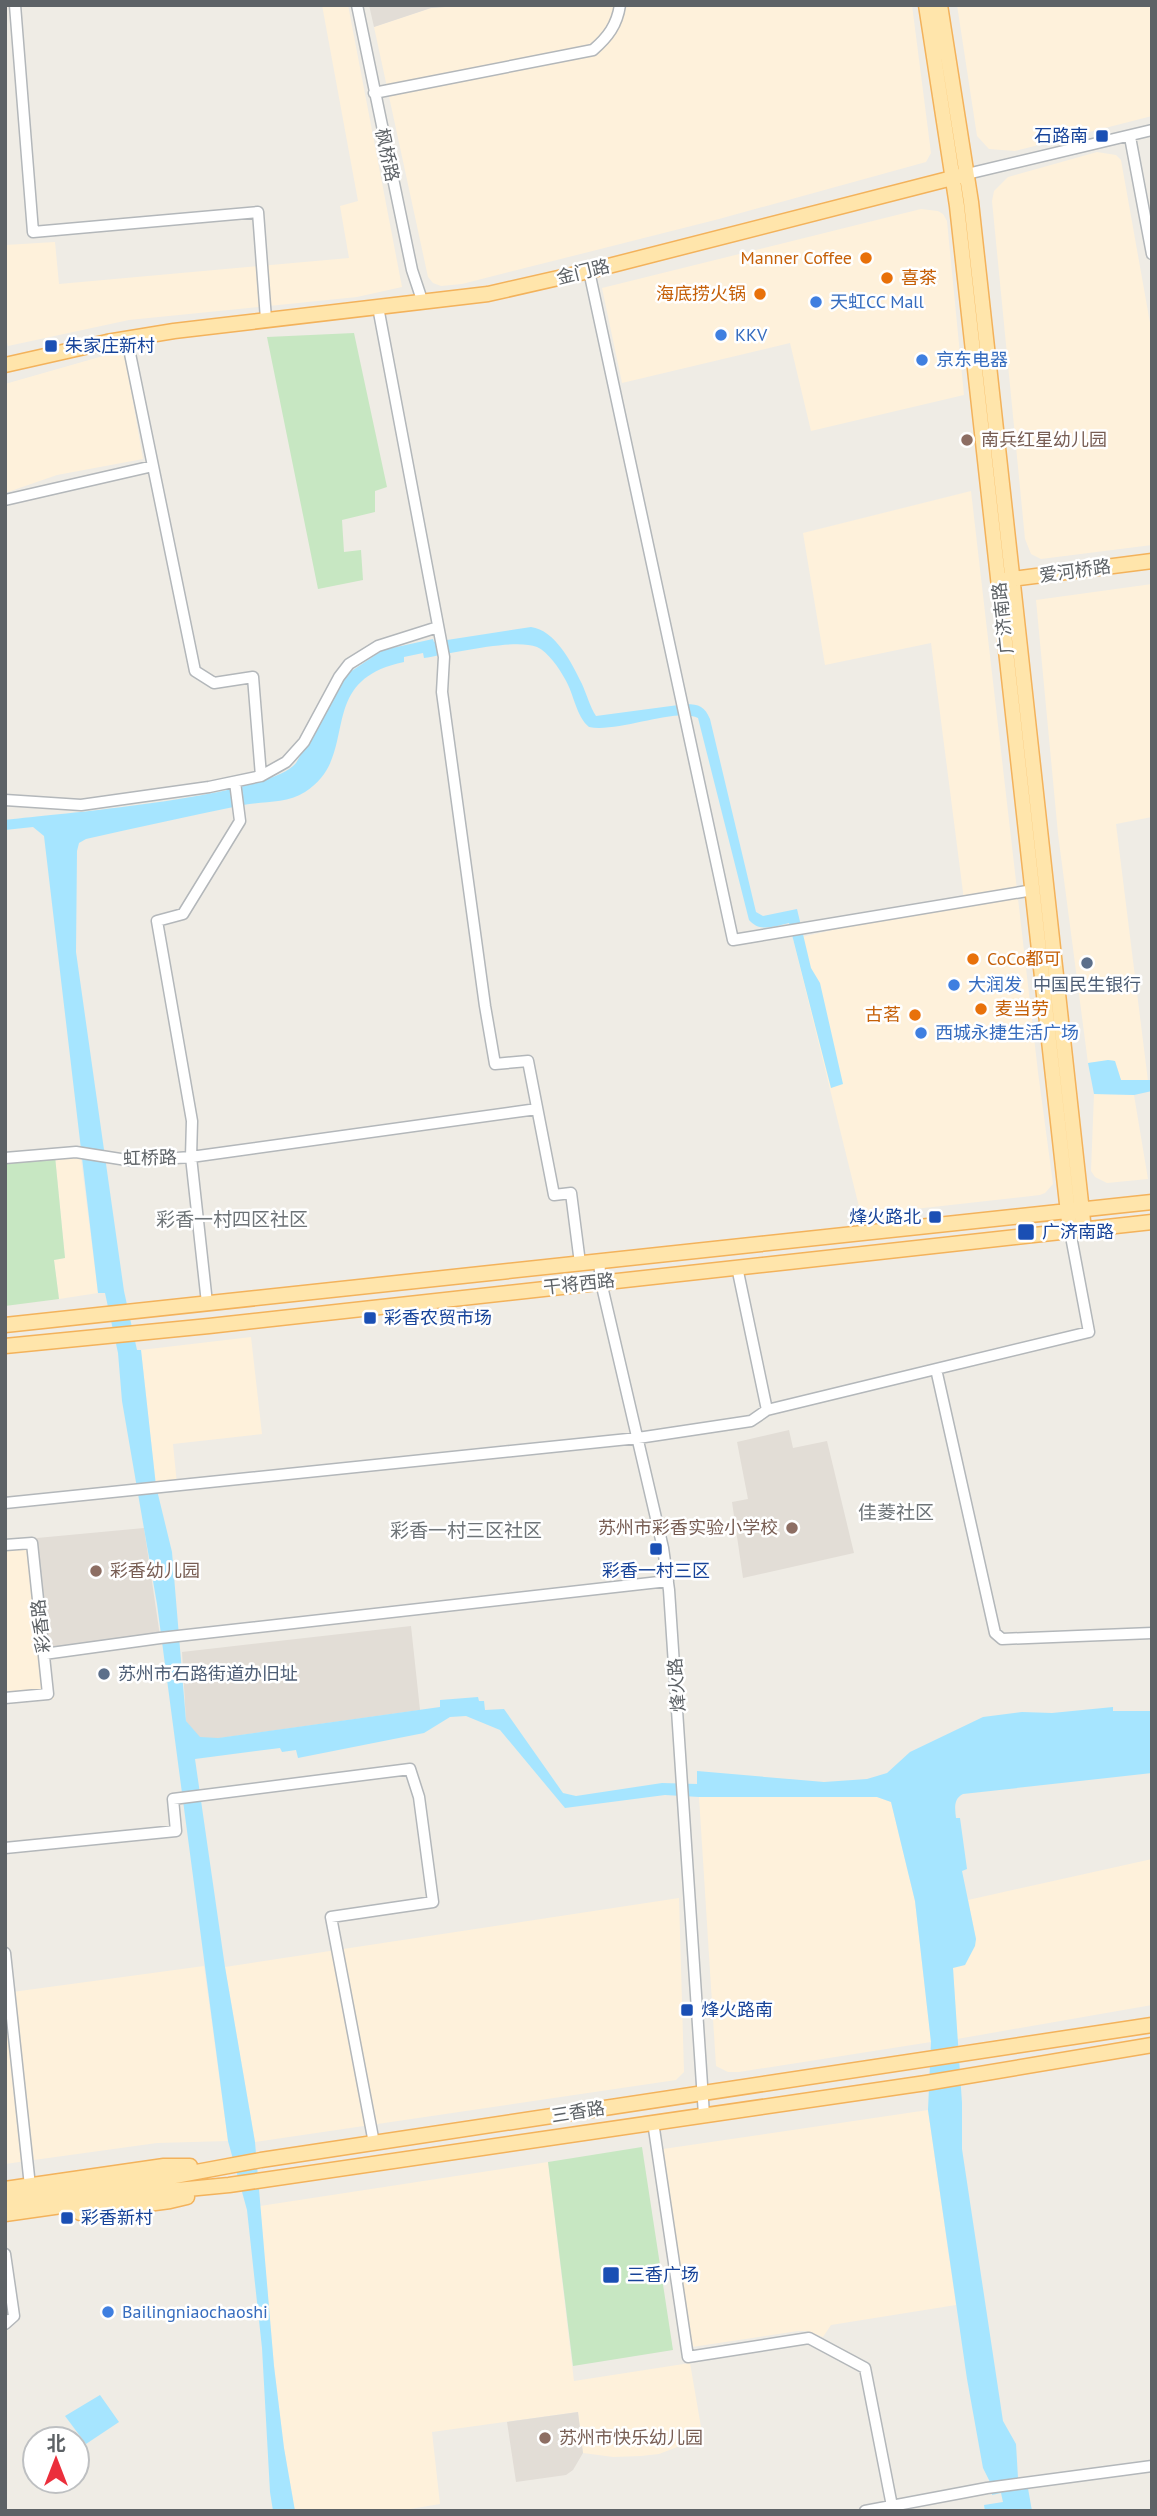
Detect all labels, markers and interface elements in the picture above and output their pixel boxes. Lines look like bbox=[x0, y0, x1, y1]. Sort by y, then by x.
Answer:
place label: 石路南 bbox=[1034, 124, 1088, 147]
street label: 枫桥路 bbox=[371, 126, 404, 184]
marker: 石路南 bbox=[1094, 128, 1110, 144]
place label: Manner Coffee bbox=[741, 246, 852, 269]
marker: Manner Coffee bbox=[858, 250, 874, 266]
street label: 金门路 bbox=[554, 254, 612, 289]
place label: 喜茶 bbox=[901, 266, 937, 289]
marker: 喜茶 bbox=[879, 270, 895, 286]
place label: 海底捞火锅 bbox=[656, 282, 746, 305]
marker: 海底捞火锅 bbox=[752, 286, 768, 302]
place label: 天虹CC Mall bbox=[830, 290, 925, 313]
marker: 天虹CC Mall bbox=[808, 294, 824, 310]
place label: KKV bbox=[735, 323, 768, 346]
marker: KKV bbox=[713, 327, 729, 343]
place label: 朱家庄新村 bbox=[65, 334, 155, 357]
marker: 朱家庄新村 bbox=[43, 338, 59, 354]
place label: 京东电器 bbox=[936, 348, 1008, 371]
marker: 京东电器 bbox=[914, 352, 930, 368]
place label: 南兵红星幼儿园 bbox=[981, 428, 1107, 451]
marker: 南兵红星幼儿园 bbox=[959, 432, 975, 448]
street label: 爱河桥路 bbox=[1038, 554, 1112, 587]
street label: 广济南路 bbox=[987, 581, 1018, 655]
place label: CoCo都可 bbox=[987, 947, 1062, 970]
marker: CoCo都可 bbox=[965, 951, 981, 967]
marker: 中国民生银行 bbox=[1079, 955, 1095, 971]
place label: 大润发 bbox=[968, 973, 1022, 996]
place label: 中国民生银行 bbox=[1033, 973, 1141, 996]
marker: 大润发 bbox=[946, 977, 962, 993]
place label: 麦当劳 bbox=[995, 997, 1049, 1020]
marker: 麦当劳 bbox=[973, 1001, 989, 1017]
place label: 古茗 bbox=[865, 1003, 901, 1026]
marker: 古茗 bbox=[907, 1007, 923, 1023]
place label: 西城永捷生活广场 bbox=[935, 1021, 1079, 1044]
marker: 西城永捷生活广场 bbox=[913, 1025, 929, 1041]
street label: 虹桥路 bbox=[123, 1146, 177, 1169]
place label: 烽火路北 bbox=[849, 1205, 921, 1228]
district label: 彩香一村四区社区 bbox=[156, 1207, 308, 1231]
marker: 烽火路北 bbox=[927, 1209, 943, 1225]
place label: 广济南路 bbox=[1042, 1220, 1114, 1243]
marker: 广济南路 bbox=[1016, 1222, 1036, 1242]
street label: 干将西路 bbox=[542, 1268, 616, 1299]
place label: 彩香农贸市场 bbox=[384, 1306, 492, 1329]
marker: 彩香农贸市场 bbox=[362, 1310, 378, 1326]
district label: 佳菱社区 bbox=[858, 1500, 934, 1524]
place label: 苏州市彩香实验小学校 bbox=[598, 1516, 778, 1539]
district label: 彩香一村三区社区 bbox=[390, 1518, 542, 1542]
marker: 苏州市彩香实验小学校 bbox=[784, 1520, 800, 1536]
marker: 彩香一村三区 bbox=[648, 1541, 664, 1557]
place label: 彩香幼儿园 bbox=[110, 1559, 200, 1582]
place label: 彩香一村三区 bbox=[602, 1559, 710, 1582]
marker: 彩香幼儿园 bbox=[88, 1563, 104, 1579]
street label: 彩香路 bbox=[26, 1598, 55, 1654]
street label: 烽火路 bbox=[663, 1657, 690, 1713]
place label: 苏州市石路街道办旧址 bbox=[118, 1662, 298, 1685]
marker: 苏州市石路街道办旧址 bbox=[96, 1666, 112, 1682]
place label: 烽火路南 bbox=[701, 1998, 773, 2021]
marker: 烽火路南 bbox=[679, 2002, 695, 2018]
street label: 三香路 bbox=[549, 2096, 606, 2127]
place label: 彩香新村 bbox=[81, 2206, 153, 2229]
marker: 彩香新村 bbox=[59, 2210, 75, 2226]
place label: 三香广场 bbox=[627, 2263, 699, 2286]
marker: 三香广场 bbox=[601, 2265, 621, 2285]
place label: Bailingniaochaoshi bbox=[122, 2300, 268, 2323]
marker: Bailingniaochaoshi bbox=[100, 2304, 116, 2320]
north arrow bbox=[21, 2425, 91, 2495]
place label: 苏州市快乐幼儿园 bbox=[559, 2426, 703, 2449]
marker: 苏州市快乐幼儿园 bbox=[537, 2430, 553, 2446]
text: 北 bbox=[46, 2431, 66, 2455]

